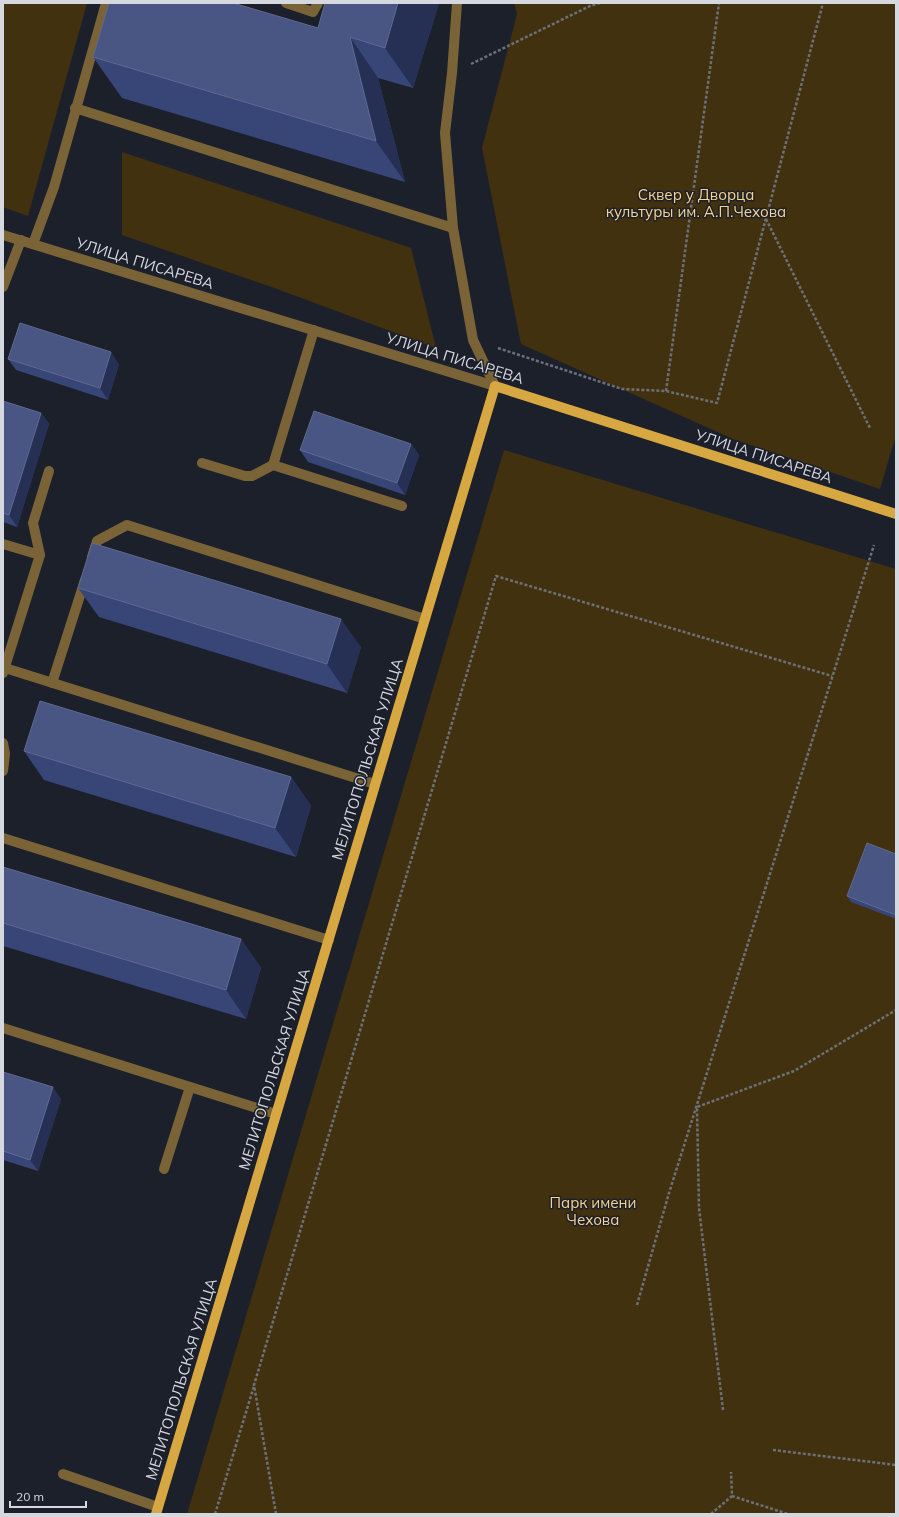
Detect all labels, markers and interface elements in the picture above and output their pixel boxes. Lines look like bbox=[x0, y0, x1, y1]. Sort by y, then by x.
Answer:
park label: Сквер у Дворца культуры им. А.П.Чехова bbox=[606, 185, 786, 221]
street label: УЛИЦА ПИСАРЕВА bbox=[73, 233, 216, 293]
street label: УЛИЦА ПИСАРЕВА bbox=[383, 328, 526, 388]
street label: УЛИЦА ПИСАРЕВА bbox=[692, 425, 835, 487]
street label: МЕЛИТОПОЛЬСКАЯ УЛИЦА bbox=[327, 656, 407, 862]
street label: МЕЛИТОПОЛЬСКАЯ УЛИЦА bbox=[234, 966, 314, 1172]
park label: Парк имени Чехова bbox=[550, 1193, 637, 1229]
street label: МЕЛИТОПОЛЬСКАЯ УЛИЦА bbox=[141, 1276, 221, 1482]
scale bar bbox=[10, 1483, 86, 1509]
text: 20 m bbox=[16, 1489, 44, 1504]

